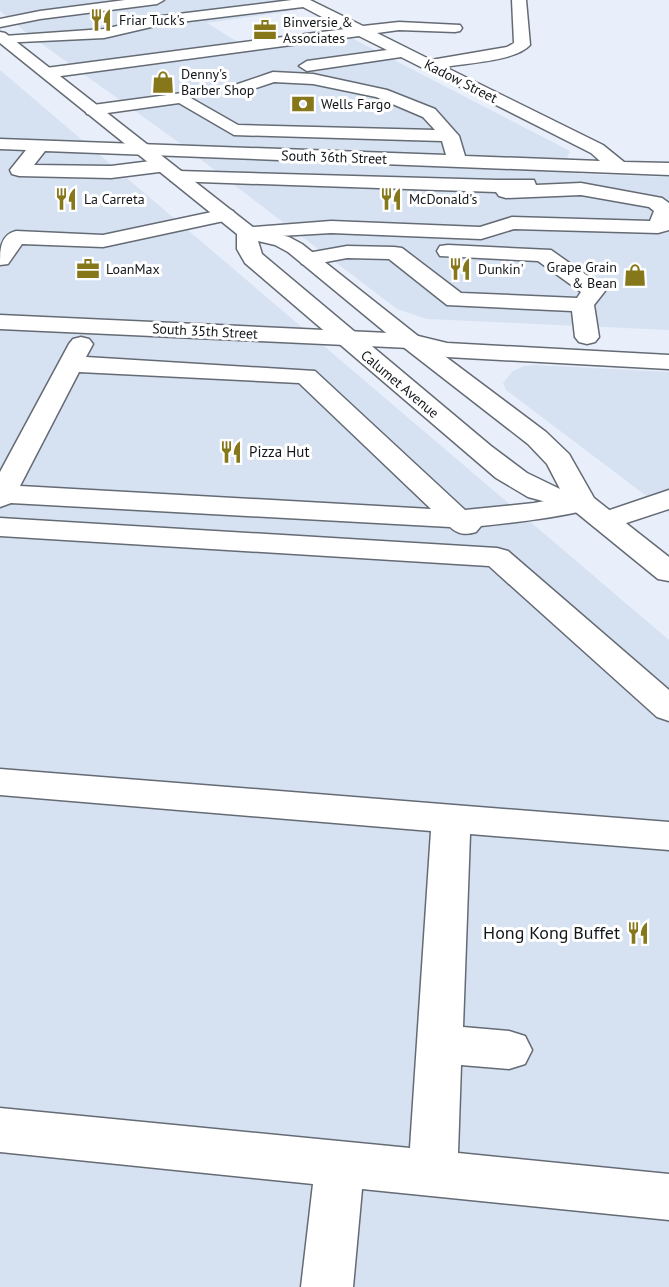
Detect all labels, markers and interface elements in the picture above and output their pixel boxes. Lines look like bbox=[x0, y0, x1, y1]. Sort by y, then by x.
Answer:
restaurant icon: Friar Tuck's bbox=[88, 7, 114, 33]
place label: Friar Tuck's bbox=[119, 11, 185, 29]
place label: Binversie & Associates bbox=[283, 13, 353, 47]
office icon: Binversie & Associates bbox=[252, 17, 278, 43]
street label: Kadow Street bbox=[422, 55, 501, 107]
place label: Denny's Barber Shop bbox=[181, 65, 254, 99]
shop icon: Denny's Barber Shop bbox=[150, 69, 176, 95]
bank icon: Wells Fargo bbox=[290, 91, 316, 117]
place label: Wells Fargo bbox=[321, 95, 391, 113]
street label: South 36th Street bbox=[281, 146, 387, 168]
restaurant icon: La Carreta bbox=[53, 186, 79, 212]
restaurant icon: McDonald's bbox=[378, 186, 404, 212]
place label: La Carreta bbox=[84, 190, 145, 208]
place label: McDonald's bbox=[409, 190, 477, 208]
office icon: LoanMax bbox=[75, 256, 101, 282]
restaurant icon: Dunkin' bbox=[447, 256, 473, 282]
place label: Grape Grain & Bean bbox=[547, 258, 617, 292]
place label: LoanMax bbox=[106, 260, 160, 278]
place label: Dunkin' bbox=[478, 260, 524, 278]
shop icon: Grape Grain & Bean bbox=[622, 262, 648, 288]
street label: South 35th Street bbox=[152, 319, 259, 343]
street label: Calumet Avenue bbox=[357, 346, 443, 422]
restaurant icon: Pizza Hut bbox=[218, 439, 244, 465]
place label: Pizza Hut bbox=[249, 442, 310, 461]
restaurant icon: Hong Kong Buffet bbox=[625, 920, 651, 946]
place label: Hong Kong Buffet bbox=[483, 921, 620, 944]

